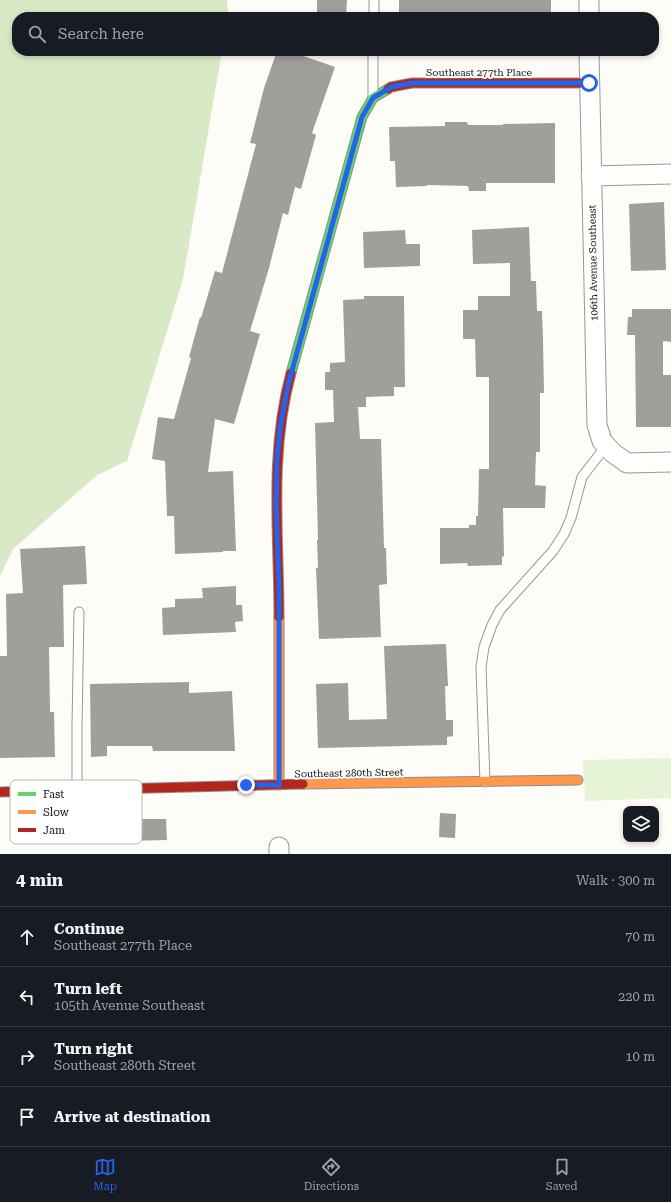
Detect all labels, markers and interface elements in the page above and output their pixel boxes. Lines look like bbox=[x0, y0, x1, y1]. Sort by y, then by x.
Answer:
search box bbox=[12, 12, 659, 56]
icon: search bbox=[26, 23, 48, 45]
text: Search here bbox=[58, 25, 144, 43]
street label: Southeast 277th Place bbox=[426, 67, 533, 78]
route start bbox=[580, 74, 598, 92]
street label: 106th Avenue Southeast bbox=[586, 205, 600, 321]
street label: Southeast 280th Street bbox=[294, 767, 404, 779]
route end bbox=[237, 776, 255, 794]
legend bbox=[10, 780, 142, 844]
text: Fast bbox=[43, 788, 64, 801]
text: Slow bbox=[43, 806, 70, 819]
map controls bbox=[623, 806, 659, 842]
button: layers bbox=[623, 806, 659, 842]
text: Jam bbox=[43, 824, 65, 837]
text: 4 min bbox=[16, 870, 63, 890]
text: Walk · 300 m bbox=[576, 873, 655, 888]
text: Continue bbox=[54, 920, 124, 938]
icon: ahead bbox=[16, 926, 38, 948]
text: 70 m bbox=[625, 929, 655, 944]
text: Southeast 277th Place bbox=[54, 938, 192, 953]
text: Turn left bbox=[54, 980, 122, 998]
icon: left bbox=[16, 986, 38, 1008]
text: 220 m bbox=[618, 989, 655, 1004]
text: 105th Avenue Southeast bbox=[54, 998, 205, 1013]
text: Turn right bbox=[54, 1040, 133, 1058]
icon: right bbox=[16, 1046, 38, 1068]
text: 10 m bbox=[625, 1049, 655, 1064]
text: Southeast 280th Street bbox=[54, 1058, 196, 1073]
icon: arrive bbox=[16, 1106, 38, 1128]
text: Arrive at destination bbox=[54, 1108, 210, 1126]
tab: Map bbox=[93, 1156, 117, 1193]
tab: Directions bbox=[304, 1156, 359, 1193]
tab: Saved bbox=[546, 1156, 578, 1193]

